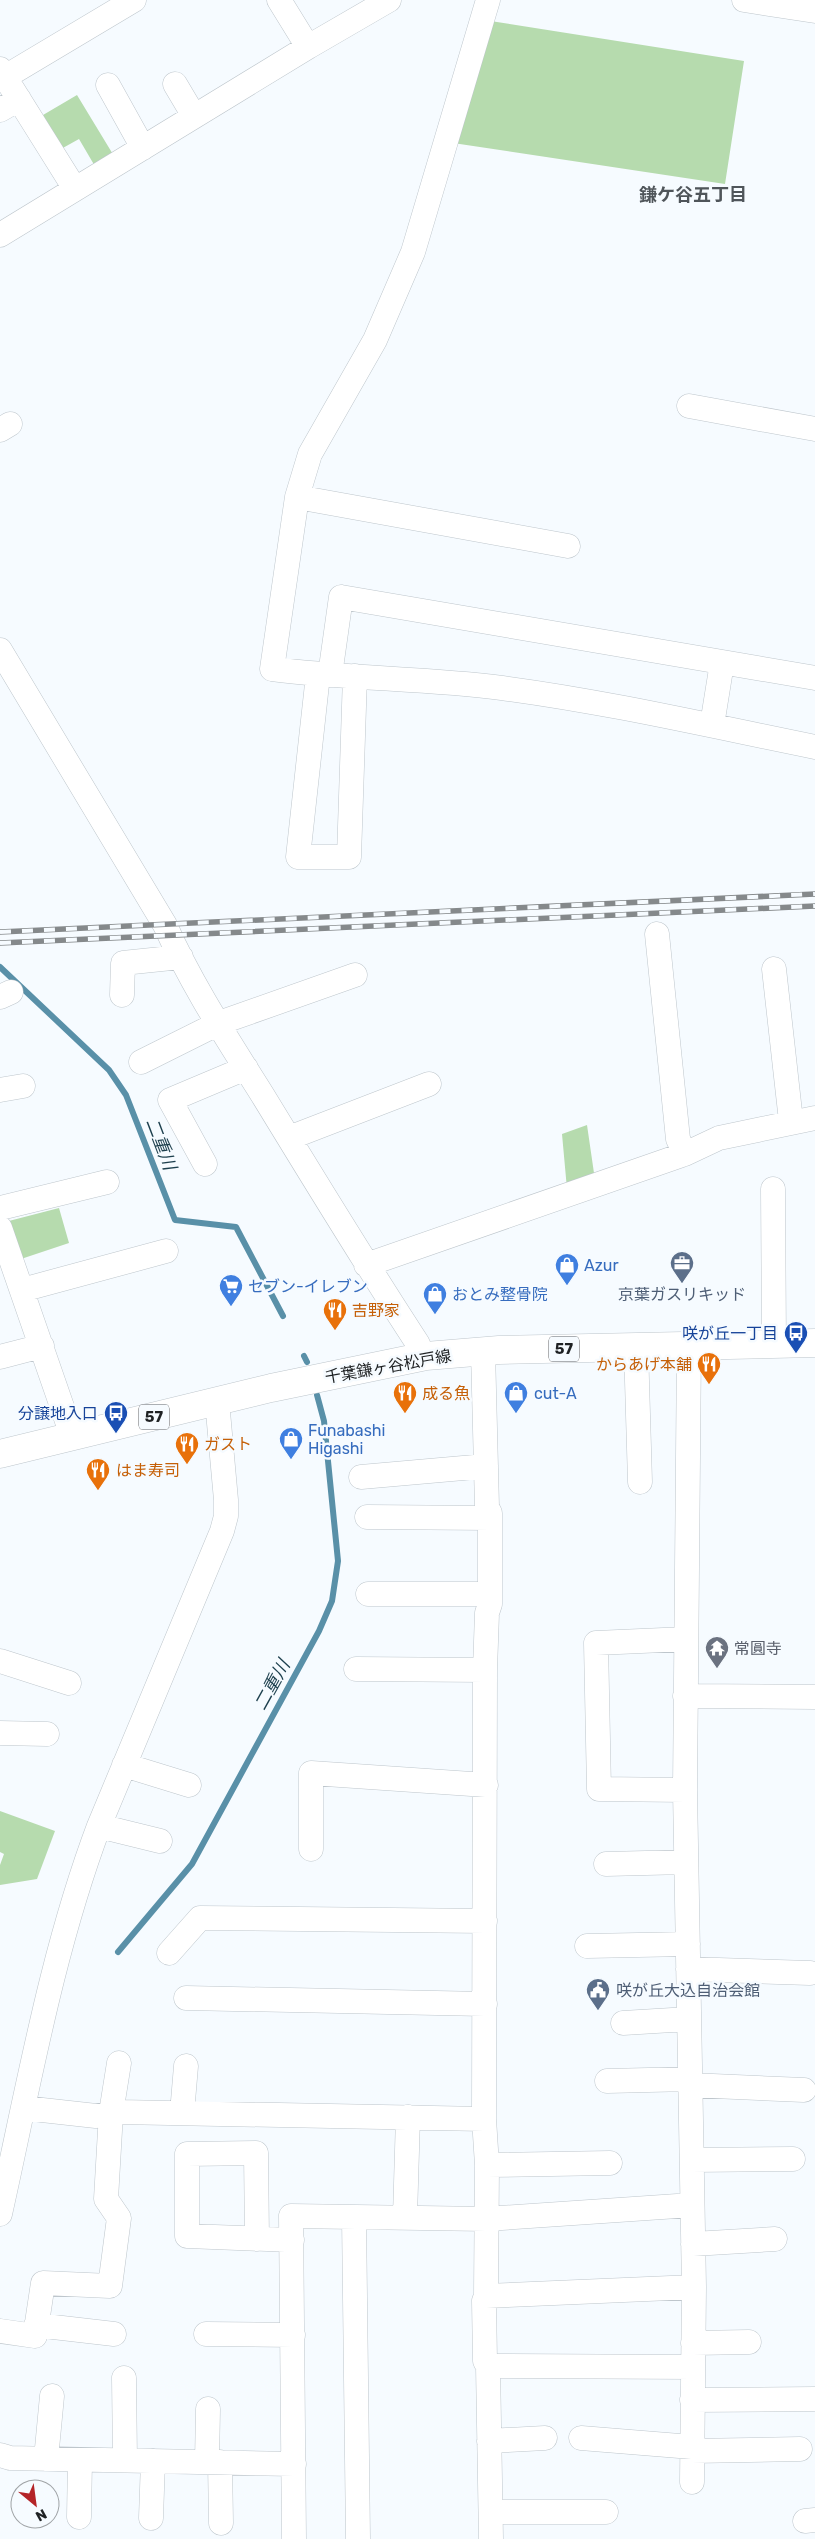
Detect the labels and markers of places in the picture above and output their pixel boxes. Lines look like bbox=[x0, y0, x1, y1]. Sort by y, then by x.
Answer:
office icon: 京葉ガスリキッド bbox=[669, 1250, 695, 1284]
shop icon: Azur bbox=[554, 1252, 580, 1286]
place label: Azur bbox=[584, 1256, 619, 1275]
supermarket icon: セブン-イレブン bbox=[218, 1273, 244, 1307]
place label: セブン-イレブン bbox=[248, 1277, 368, 1296]
shop icon: おとみ整骨院 bbox=[422, 1281, 448, 1315]
place label: おとみ整骨院 bbox=[452, 1285, 548, 1304]
place label: 京葉ガスリキッド bbox=[618, 1285, 746, 1304]
restaurant icon: 吉野家 bbox=[322, 1297, 348, 1331]
place label: 吉野家 bbox=[352, 1301, 400, 1320]
bus stop icon: 咲が丘一丁目 bbox=[783, 1320, 809, 1354]
place label: 咲が丘一丁目 bbox=[682, 1324, 778, 1343]
restaurant icon: からあげ本舗 bbox=[696, 1351, 722, 1385]
place label: からあげ本舗 bbox=[596, 1355, 692, 1374]
restaurant icon: 成る魚 bbox=[392, 1380, 418, 1414]
shop icon: cut-A bbox=[503, 1380, 529, 1414]
place label: 成る魚 bbox=[422, 1384, 470, 1403]
place label: cut-A bbox=[534, 1384, 577, 1403]
bus stop icon: 分譲地入口 bbox=[103, 1400, 129, 1434]
place label: 分譲地入口 bbox=[18, 1404, 98, 1423]
place label: Funabashi Higashi bbox=[308, 1421, 385, 1458]
shop icon: Funabashi Higashi bbox=[278, 1426, 304, 1460]
restaurant icon: ガスト bbox=[174, 1431, 200, 1465]
place label: ガスト bbox=[204, 1435, 252, 1454]
restaurant icon: はま寿司 bbox=[85, 1457, 111, 1491]
place label: はま寿司 bbox=[116, 1461, 180, 1480]
temple icon: 常圓寺 bbox=[704, 1635, 730, 1669]
place label: 常圓寺 bbox=[734, 1639, 782, 1658]
public building icon: 咲が丘大込自治会館 bbox=[585, 1977, 611, 2011]
place label: 咲が丘大込自治会館 bbox=[616, 1981, 760, 2000]

